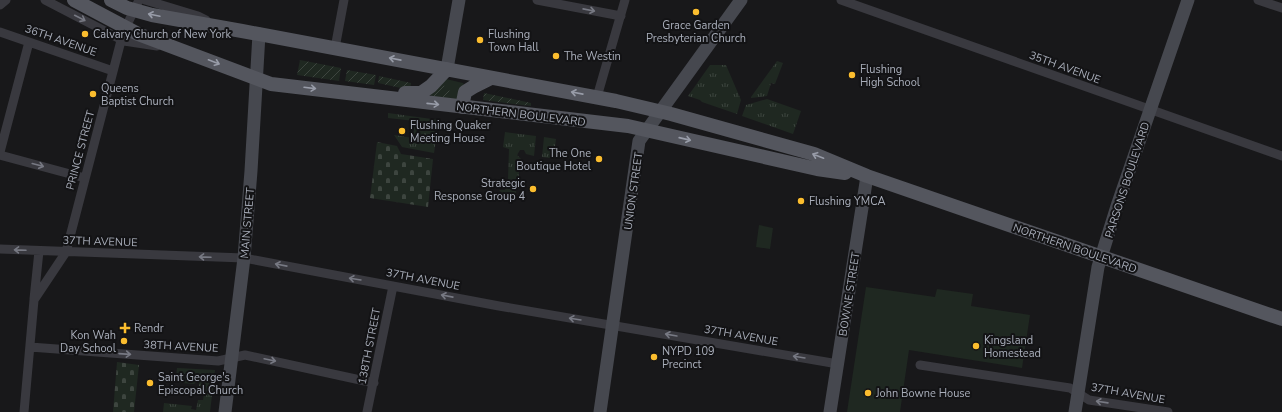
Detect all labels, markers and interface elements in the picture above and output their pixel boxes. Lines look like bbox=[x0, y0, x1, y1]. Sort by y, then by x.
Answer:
one-way arrow bbox=[582, 6, 595, 14]
marker: Grace Garden Presbyterian Church bbox=[691, 7, 701, 17]
one-way arrow bbox=[147, 11, 160, 19]
one-way arrow bbox=[74, 15, 86, 22]
place label: Grace Garden Presbyterian Church bbox=[646, 18, 746, 46]
street label: 36TH AVENUE bbox=[23, 21, 99, 60]
place label: Calvary Church of New York bbox=[93, 27, 231, 42]
place label: Flushing Town Hall bbox=[488, 27, 540, 55]
marker: Calvary Church of New York bbox=[80, 29, 90, 39]
marker: Flushing Town Hall bbox=[475, 35, 485, 45]
street label: 35TH AVENUE bbox=[1027, 48, 1103, 87]
place label: The Westin bbox=[564, 49, 621, 64]
marker: The Westin bbox=[551, 51, 561, 61]
one-way arrow bbox=[389, 55, 402, 63]
one-way arrow bbox=[208, 59, 221, 66]
place label: Flushing High School bbox=[860, 62, 921, 90]
marker: Flushing High School bbox=[847, 70, 857, 80]
place label: Queens Baptist Church bbox=[101, 81, 174, 109]
one-way arrow bbox=[303, 85, 316, 92]
marker: Queens Baptist Church bbox=[88, 89, 98, 99]
one-way arrow bbox=[571, 89, 584, 97]
street label: NORTHERN BOULEVARD bbox=[455, 99, 586, 130]
one-way arrow bbox=[426, 100, 439, 107]
street label: PRINCE STREET bbox=[63, 108, 98, 192]
place label: Flushing Quaker Meeting House bbox=[410, 118, 491, 146]
street label: PARSONS BOULEVARD bbox=[1102, 120, 1153, 240]
marker: Flushing Quaker Meeting House bbox=[397, 126, 407, 136]
one-way arrow bbox=[678, 136, 691, 144]
place label: The One Boutique Hotel bbox=[516, 146, 592, 174]
street label: UNION STREET bbox=[621, 151, 646, 231]
one-way arrow bbox=[813, 152, 825, 160]
marker: The One Boutique Hotel bbox=[594, 154, 604, 164]
one-way arrow bbox=[31, 162, 44, 169]
place label: Strategic Response Group 4 bbox=[434, 176, 525, 204]
marker: Strategic Response Group 4 bbox=[528, 184, 538, 194]
street label: MAIN STREET bbox=[237, 187, 258, 259]
place label: Flushing YMCA bbox=[809, 194, 885, 209]
marker: Flushing YMCA bbox=[796, 196, 806, 206]
street label: NORTHERN BOULEVARD bbox=[1011, 220, 1139, 277]
street label: 37TH AVENUE bbox=[62, 233, 138, 250]
one-way arrow bbox=[14, 246, 27, 254]
street label: BOWNE STREET bbox=[835, 251, 864, 337]
one-way arrow bbox=[199, 253, 212, 261]
one-way arrow bbox=[274, 261, 287, 269]
street label: 37TH AVENUE bbox=[385, 265, 461, 294]
one-way arrow bbox=[349, 275, 362, 283]
one-way arrow bbox=[441, 292, 454, 300]
street label: 138TH STREET bbox=[355, 306, 384, 386]
one-way arrow bbox=[569, 315, 582, 323]
place label: Rendr bbox=[134, 321, 164, 336]
marker: Rendr bbox=[119, 322, 131, 334]
street label: 37TH AVENUE bbox=[703, 322, 779, 349]
place label: Kon Wah Day School bbox=[60, 328, 117, 356]
one-way arrow bbox=[665, 331, 678, 339]
place label: Kingsland Homestead bbox=[984, 333, 1041, 361]
marker: Kon Wah Day School bbox=[119, 336, 129, 346]
street label: 38TH AVENUE bbox=[143, 337, 219, 356]
marker: Kingsland Homestead bbox=[971, 341, 981, 351]
place label: NYPD 109 Precinct bbox=[662, 344, 715, 372]
one-way arrow bbox=[118, 351, 131, 358]
marker: NYPD 109 Precinct bbox=[649, 352, 659, 362]
one-way arrow bbox=[793, 353, 806, 361]
one-way arrow bbox=[264, 357, 277, 365]
place label: Saint George's Episcopal Church bbox=[158, 370, 243, 398]
marker: Saint George's Episcopal Church bbox=[145, 378, 155, 388]
street label: 37TH AVENUE bbox=[1090, 380, 1166, 407]
place label: John Bowne House bbox=[875, 386, 971, 401]
marker: John Bowne House bbox=[863, 388, 873, 398]
one-way arrow bbox=[1096, 398, 1109, 406]

